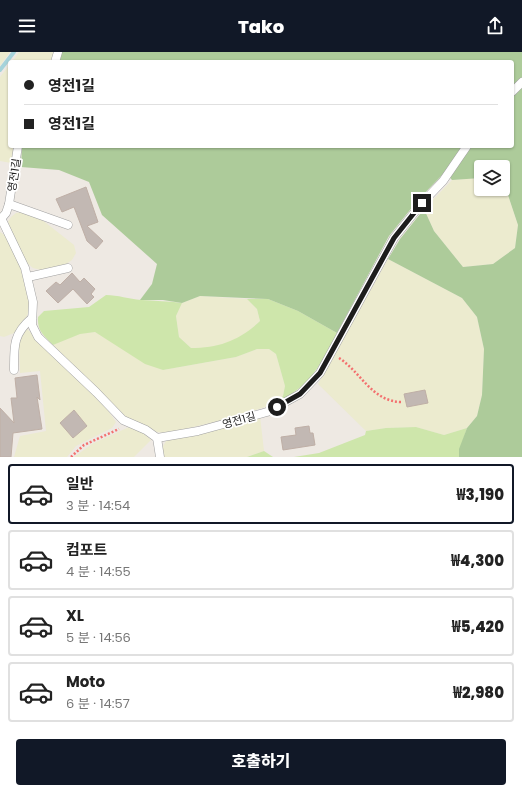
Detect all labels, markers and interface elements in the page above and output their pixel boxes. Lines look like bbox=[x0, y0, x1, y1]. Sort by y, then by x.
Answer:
text: Tako bbox=[238, 14, 284, 39]
icon: menu bbox=[16, 15, 38, 37]
icon: share bbox=[484, 15, 506, 37]
text: 영전1길 bbox=[48, 75, 95, 96]
text: 영전1길 bbox=[48, 113, 95, 134]
street label: 영전1길 bbox=[3, 157, 25, 193]
map controls bbox=[474, 160, 510, 196]
button: layers bbox=[474, 160, 510, 196]
route end bbox=[413, 194, 431, 212]
route start bbox=[268, 398, 286, 416]
street label: 영전1길 bbox=[221, 408, 257, 432]
text: 일반 bbox=[66, 473, 94, 494]
icon: car bbox=[18, 476, 54, 512]
text: ₩3,190 bbox=[456, 484, 504, 505]
text: 3 분 · 14:54 bbox=[66, 496, 130, 515]
text: 컴포트 bbox=[66, 539, 107, 560]
icon: car bbox=[18, 542, 54, 578]
text: ₩4,300 bbox=[451, 550, 504, 571]
text: 4 분 · 14:55 bbox=[66, 562, 131, 581]
text: XL bbox=[66, 605, 84, 626]
icon: car bbox=[18, 608, 54, 644]
text: ₩5,420 bbox=[452, 616, 504, 637]
text: 5 분 · 14:56 bbox=[66, 628, 131, 647]
text: Moto bbox=[66, 671, 105, 692]
icon: car bbox=[18, 674, 54, 710]
text: ₩2,980 bbox=[453, 682, 504, 703]
text: 6 분 · 14:57 bbox=[66, 694, 130, 713]
button: 호출하기 bbox=[16, 739, 506, 785]

